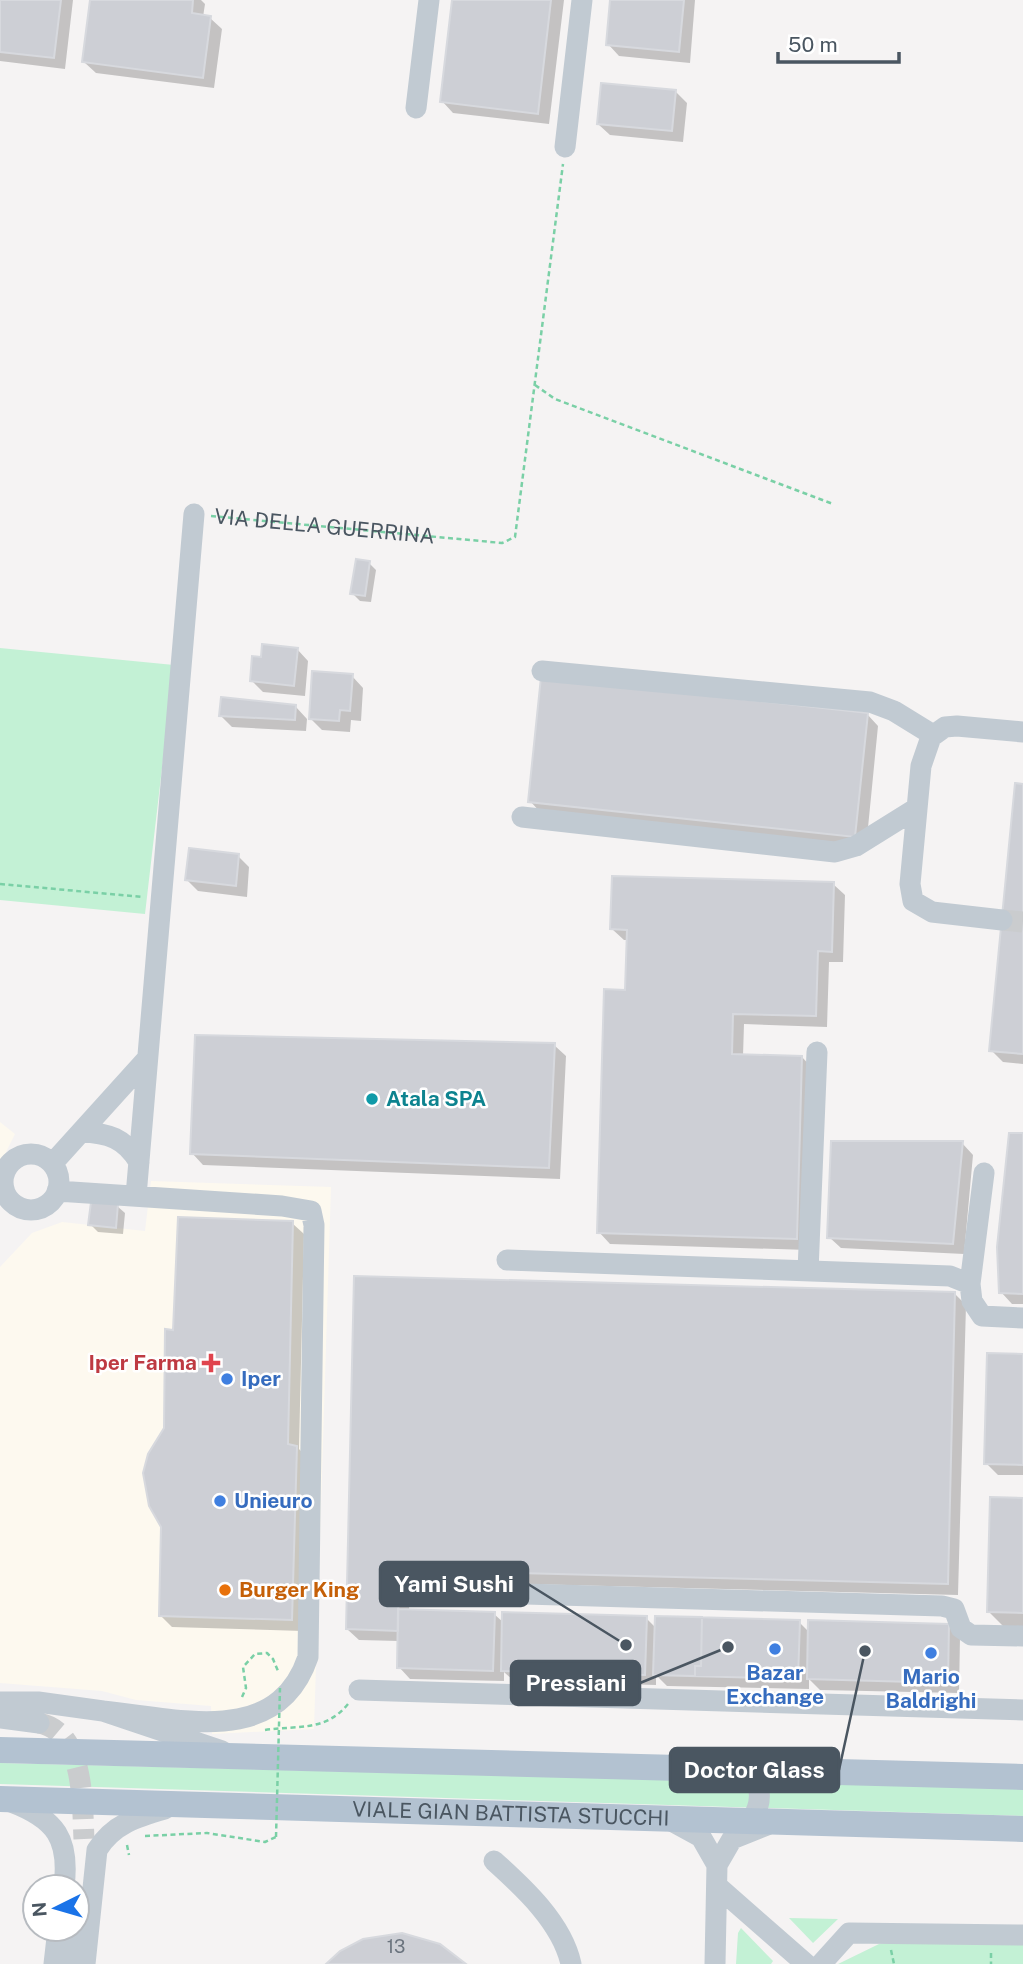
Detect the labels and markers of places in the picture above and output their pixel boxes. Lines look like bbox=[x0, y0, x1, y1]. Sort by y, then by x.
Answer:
place label: Atala SPA bbox=[386, 1086, 486, 1111]
marker: Atala SPA bbox=[364, 1091, 380, 1107]
place label: Iper Farma bbox=[88, 1350, 197, 1375]
marker: Iper Farma bbox=[203, 1355, 219, 1371]
place label: Iper bbox=[241, 1366, 281, 1391]
marker: Iper bbox=[219, 1371, 235, 1387]
place label: Unieuro bbox=[234, 1488, 313, 1513]
marker: Unieuro bbox=[212, 1493, 228, 1509]
callout: Yami Sushi bbox=[380, 1562, 528, 1606]
place label: Burger King bbox=[239, 1577, 359, 1602]
marker: Burger King bbox=[217, 1582, 233, 1598]
marker: Bazar Exchange bbox=[767, 1641, 783, 1657]
marker: Mario Baldrighi bbox=[923, 1645, 939, 1661]
place label: Bazar Exchange bbox=[726, 1660, 824, 1709]
callout: Pressiani bbox=[511, 1661, 640, 1705]
place label: Mario Baldrighi bbox=[886, 1664, 976, 1713]
callout: Doctor Glass bbox=[670, 1748, 839, 1792]

